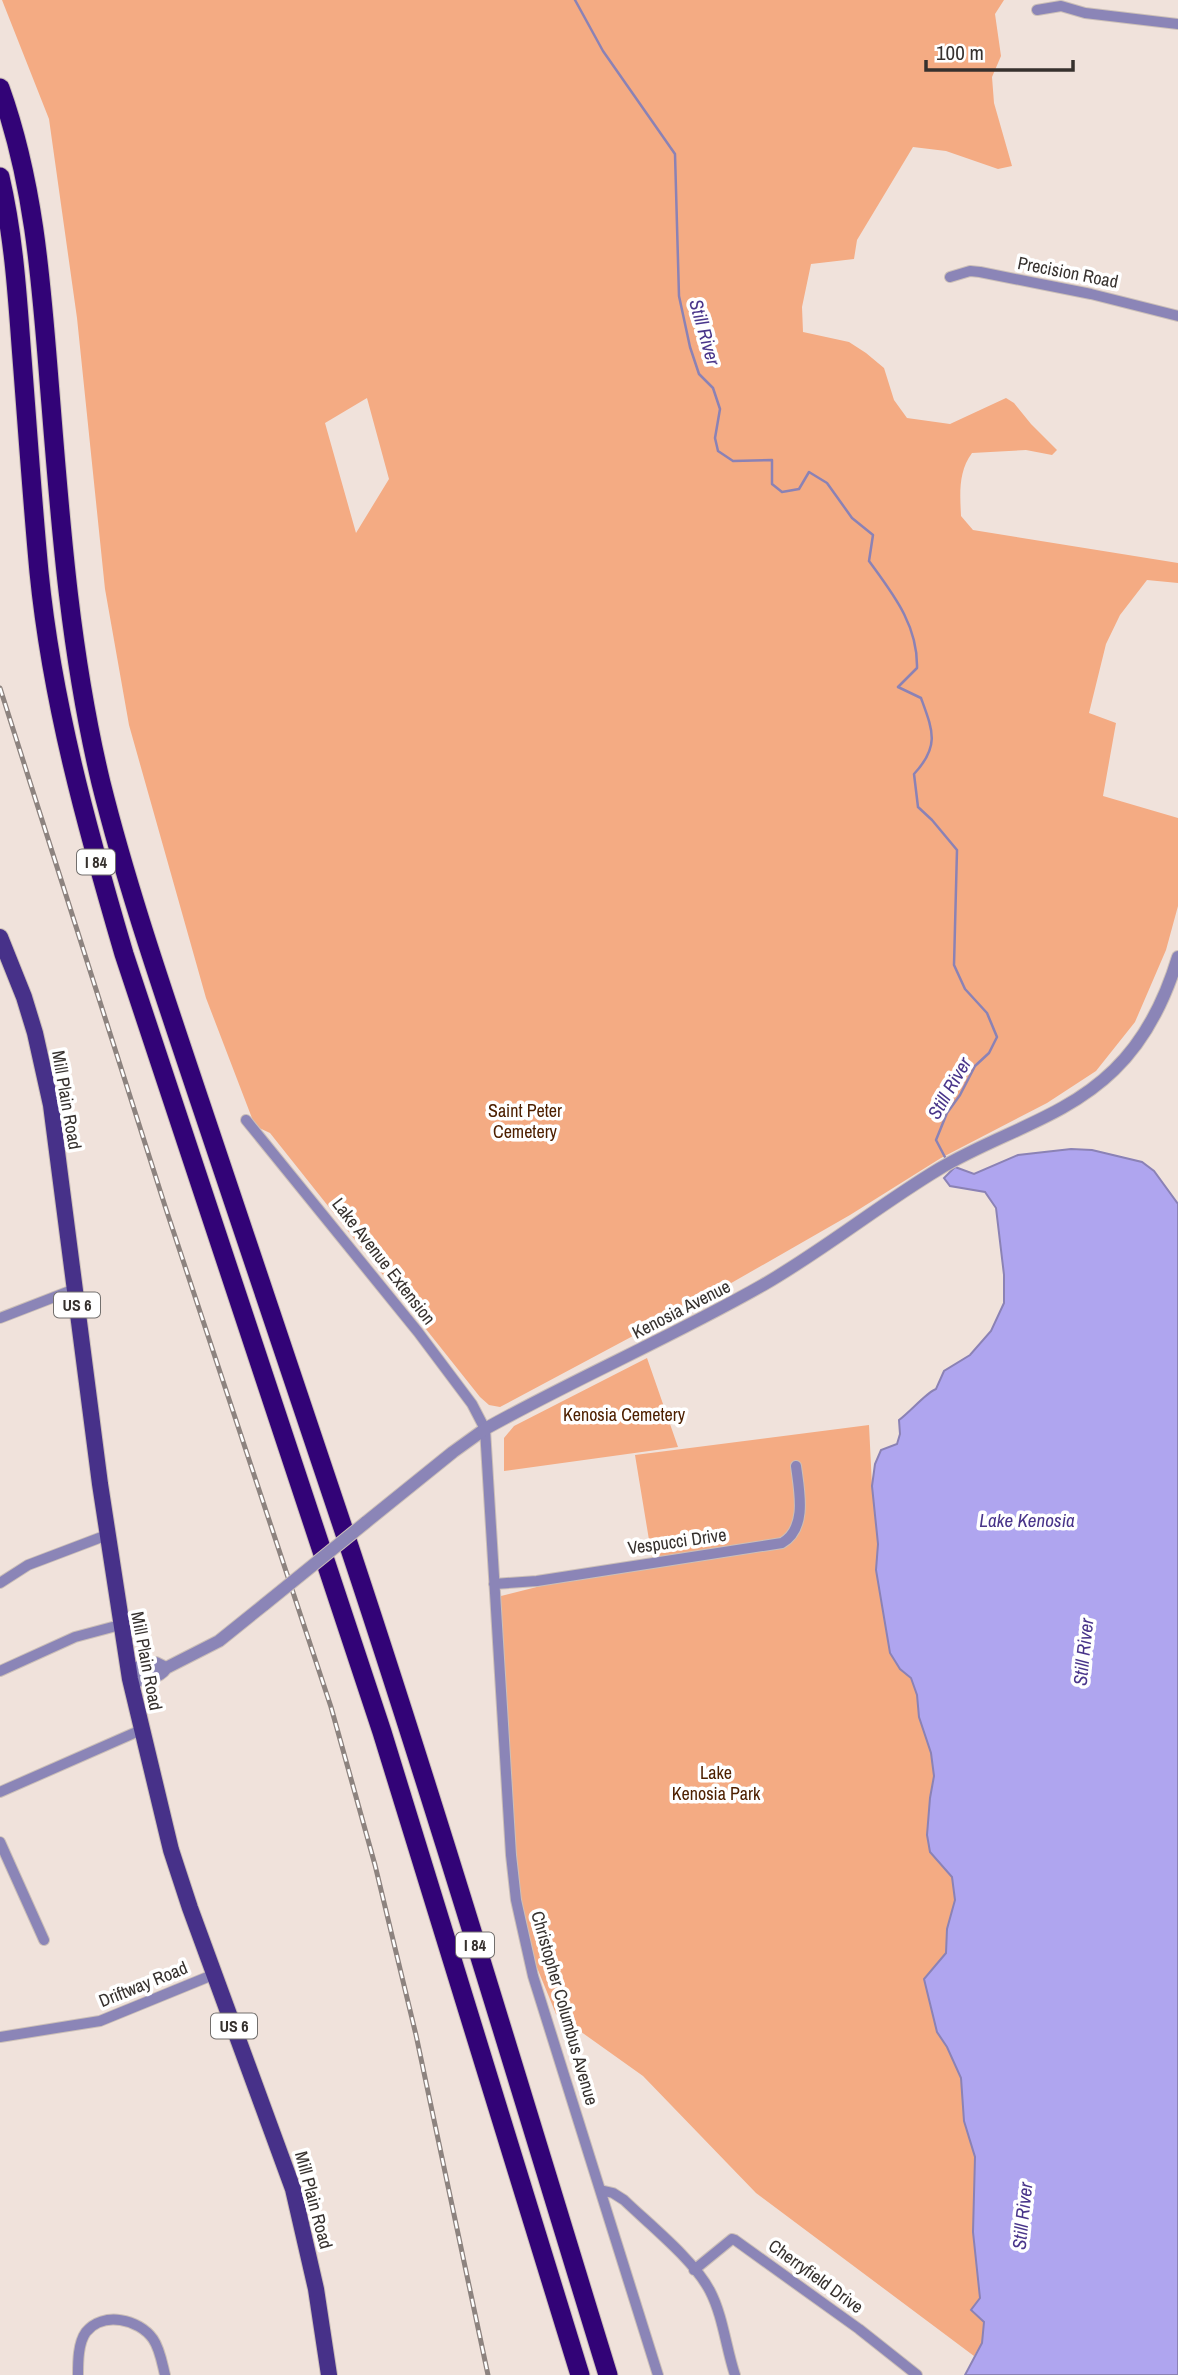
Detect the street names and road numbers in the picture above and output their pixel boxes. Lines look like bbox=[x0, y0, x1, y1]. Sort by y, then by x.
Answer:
street label: Precision Road bbox=[1016, 250, 1120, 294]
road number: I 84 bbox=[77, 849, 115, 874]
street label: Mill Plain Road bbox=[46, 1049, 88, 1151]
street label: Lake Avenue Extension bbox=[326, 1192, 442, 1330]
street label: Kenosia Avenue bbox=[628, 1274, 734, 1344]
road number: US 6 bbox=[54, 1292, 100, 1317]
street label: Vespucci Drive bbox=[626, 1522, 728, 1560]
street label: Mill Plain Road bbox=[125, 1609, 169, 1713]
street label: Christopher Columbus Avenue bbox=[525, 1908, 605, 2108]
road number: I 84 bbox=[456, 1932, 494, 1957]
street label: Driftway Road bbox=[95, 1955, 191, 2013]
road number: US 6 bbox=[211, 2014, 257, 2038]
street label: Mill Plain Road bbox=[289, 2148, 339, 2252]
street label: Cherryfield Drive bbox=[764, 2233, 868, 2319]

